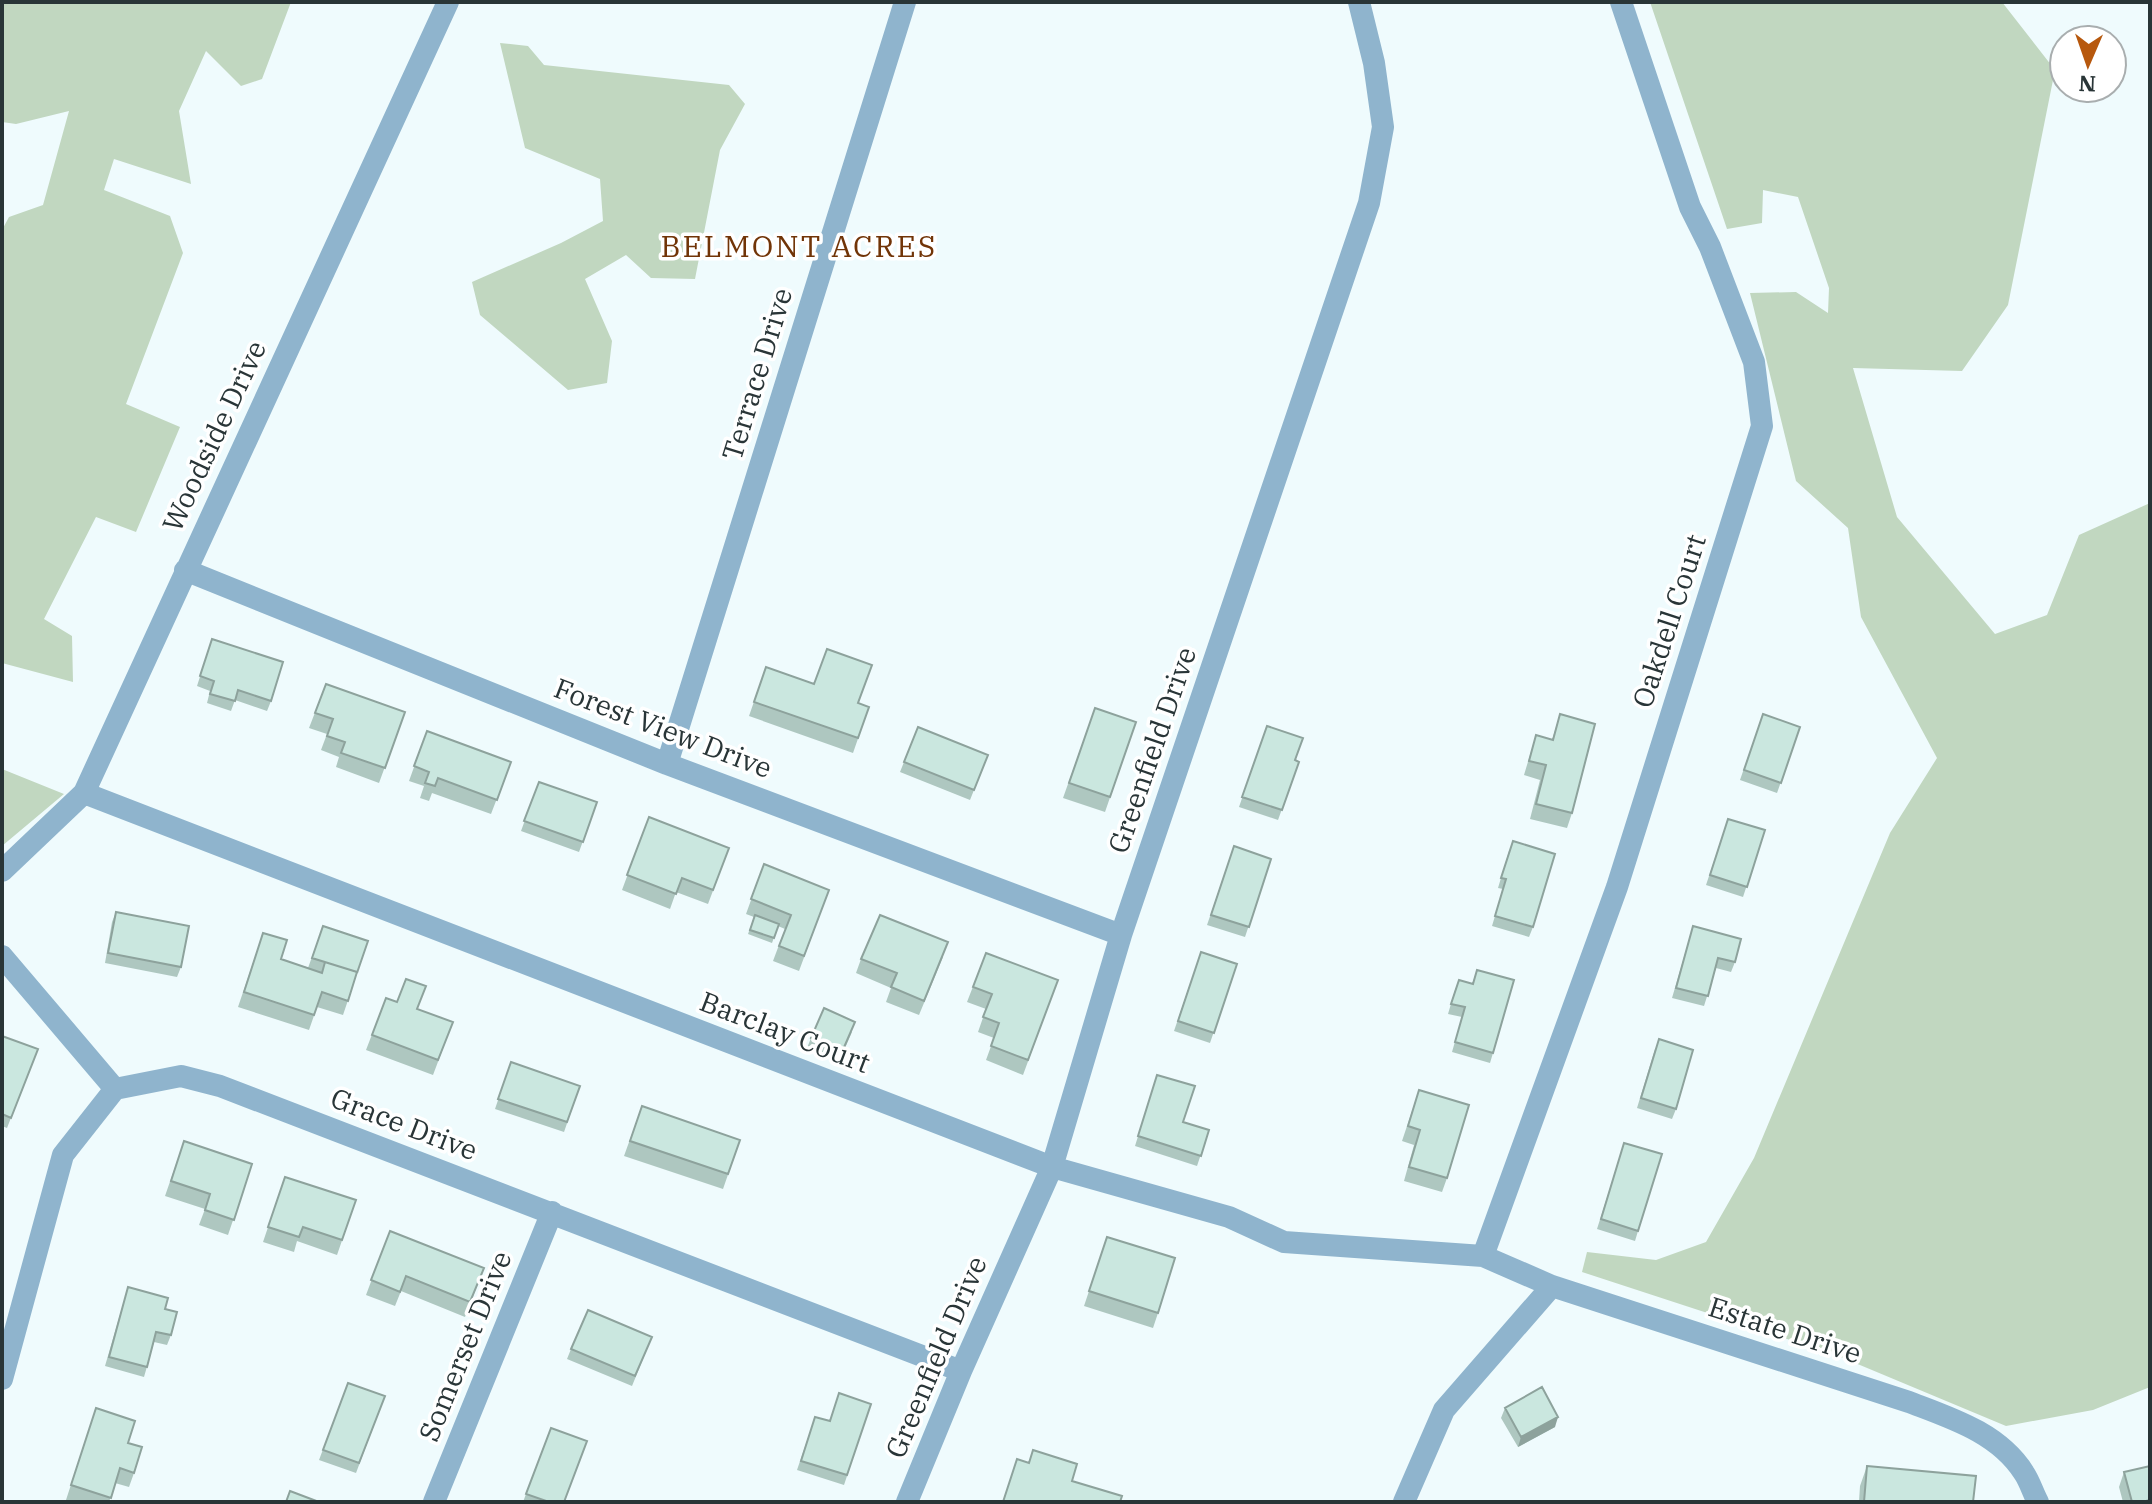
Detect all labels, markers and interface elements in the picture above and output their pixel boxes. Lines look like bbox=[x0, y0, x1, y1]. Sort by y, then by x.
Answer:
north arrow bbox=[2048, 24, 2128, 104]
text: N bbox=[2078, 70, 2096, 99]
district label: BELMONT ACRES bbox=[661, 226, 937, 265]
street label: Terrace Drive bbox=[713, 283, 800, 465]
street label: Woodside Drive bbox=[153, 334, 274, 537]
street label: Oakdell Court bbox=[1623, 529, 1714, 712]
street label: Greenfield Drive bbox=[1099, 642, 1204, 858]
street label: Forest View Drive bbox=[549, 669, 777, 786]
street label: Barclay Court bbox=[695, 982, 876, 1081]
street label: Grace Drive bbox=[326, 1079, 483, 1168]
street label: Somerset Drive bbox=[410, 1245, 520, 1446]
street label: Greenfield Drive bbox=[876, 1250, 995, 1463]
street label: Estate Drive bbox=[1704, 1287, 1866, 1372]

